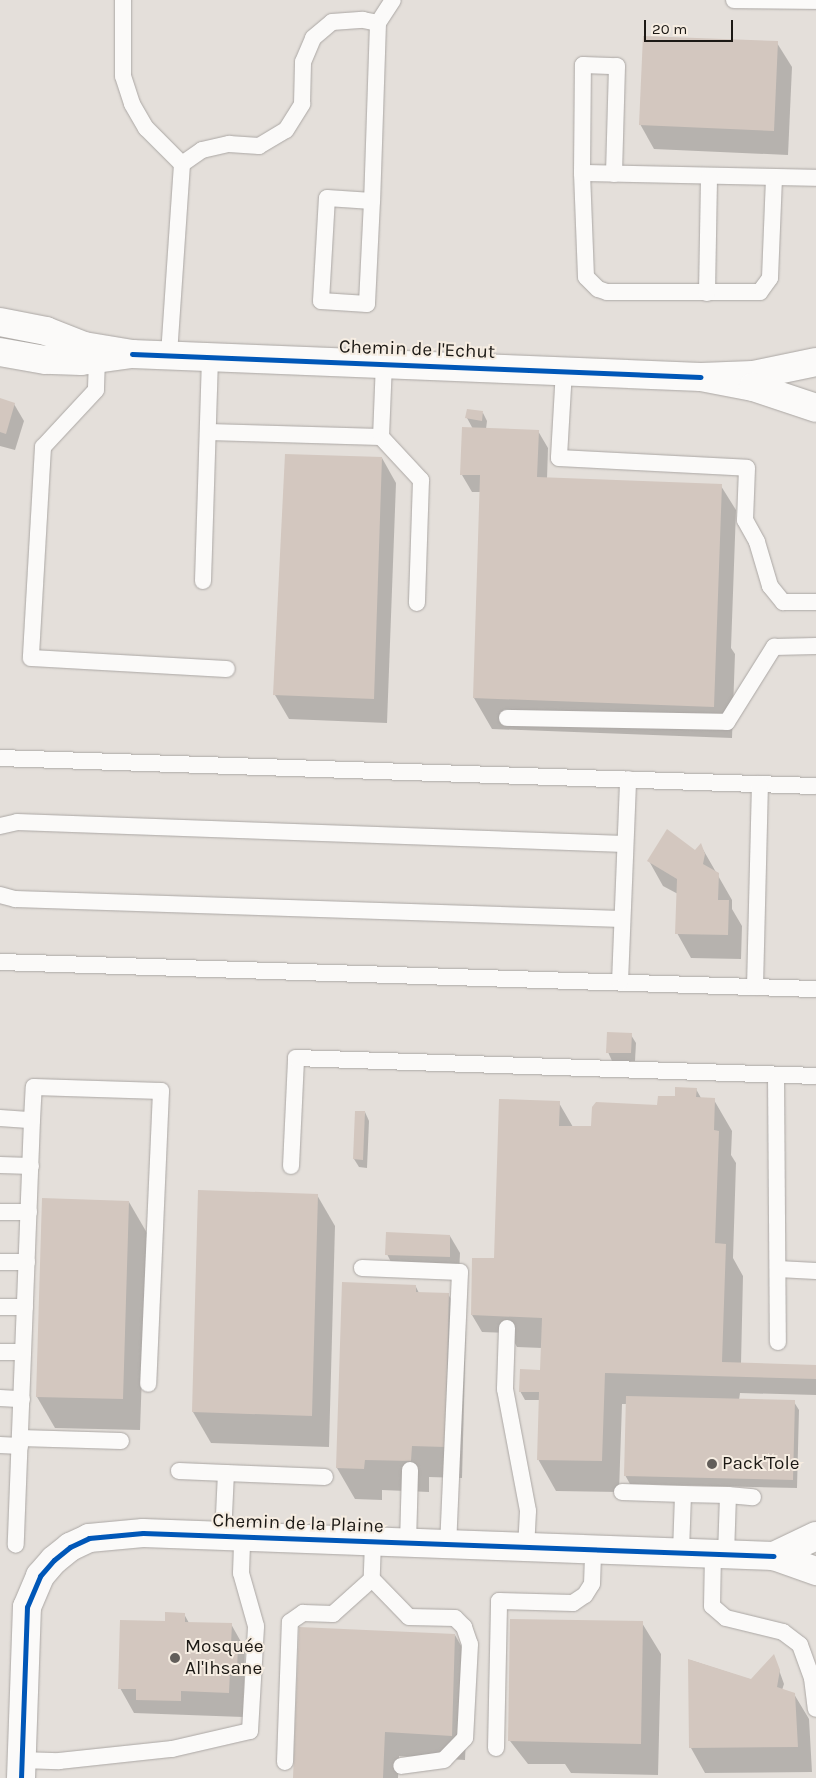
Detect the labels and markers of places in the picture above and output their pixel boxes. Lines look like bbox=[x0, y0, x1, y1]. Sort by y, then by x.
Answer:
place label: Pack'Tole bbox=[722, 1453, 800, 1475]
marker: Pack'Tole bbox=[706, 1458, 718, 1470]
place label: Mosquée Al'Ihsane bbox=[185, 1636, 264, 1680]
marker: Mosquée Al'Ihsane bbox=[169, 1652, 181, 1664]

